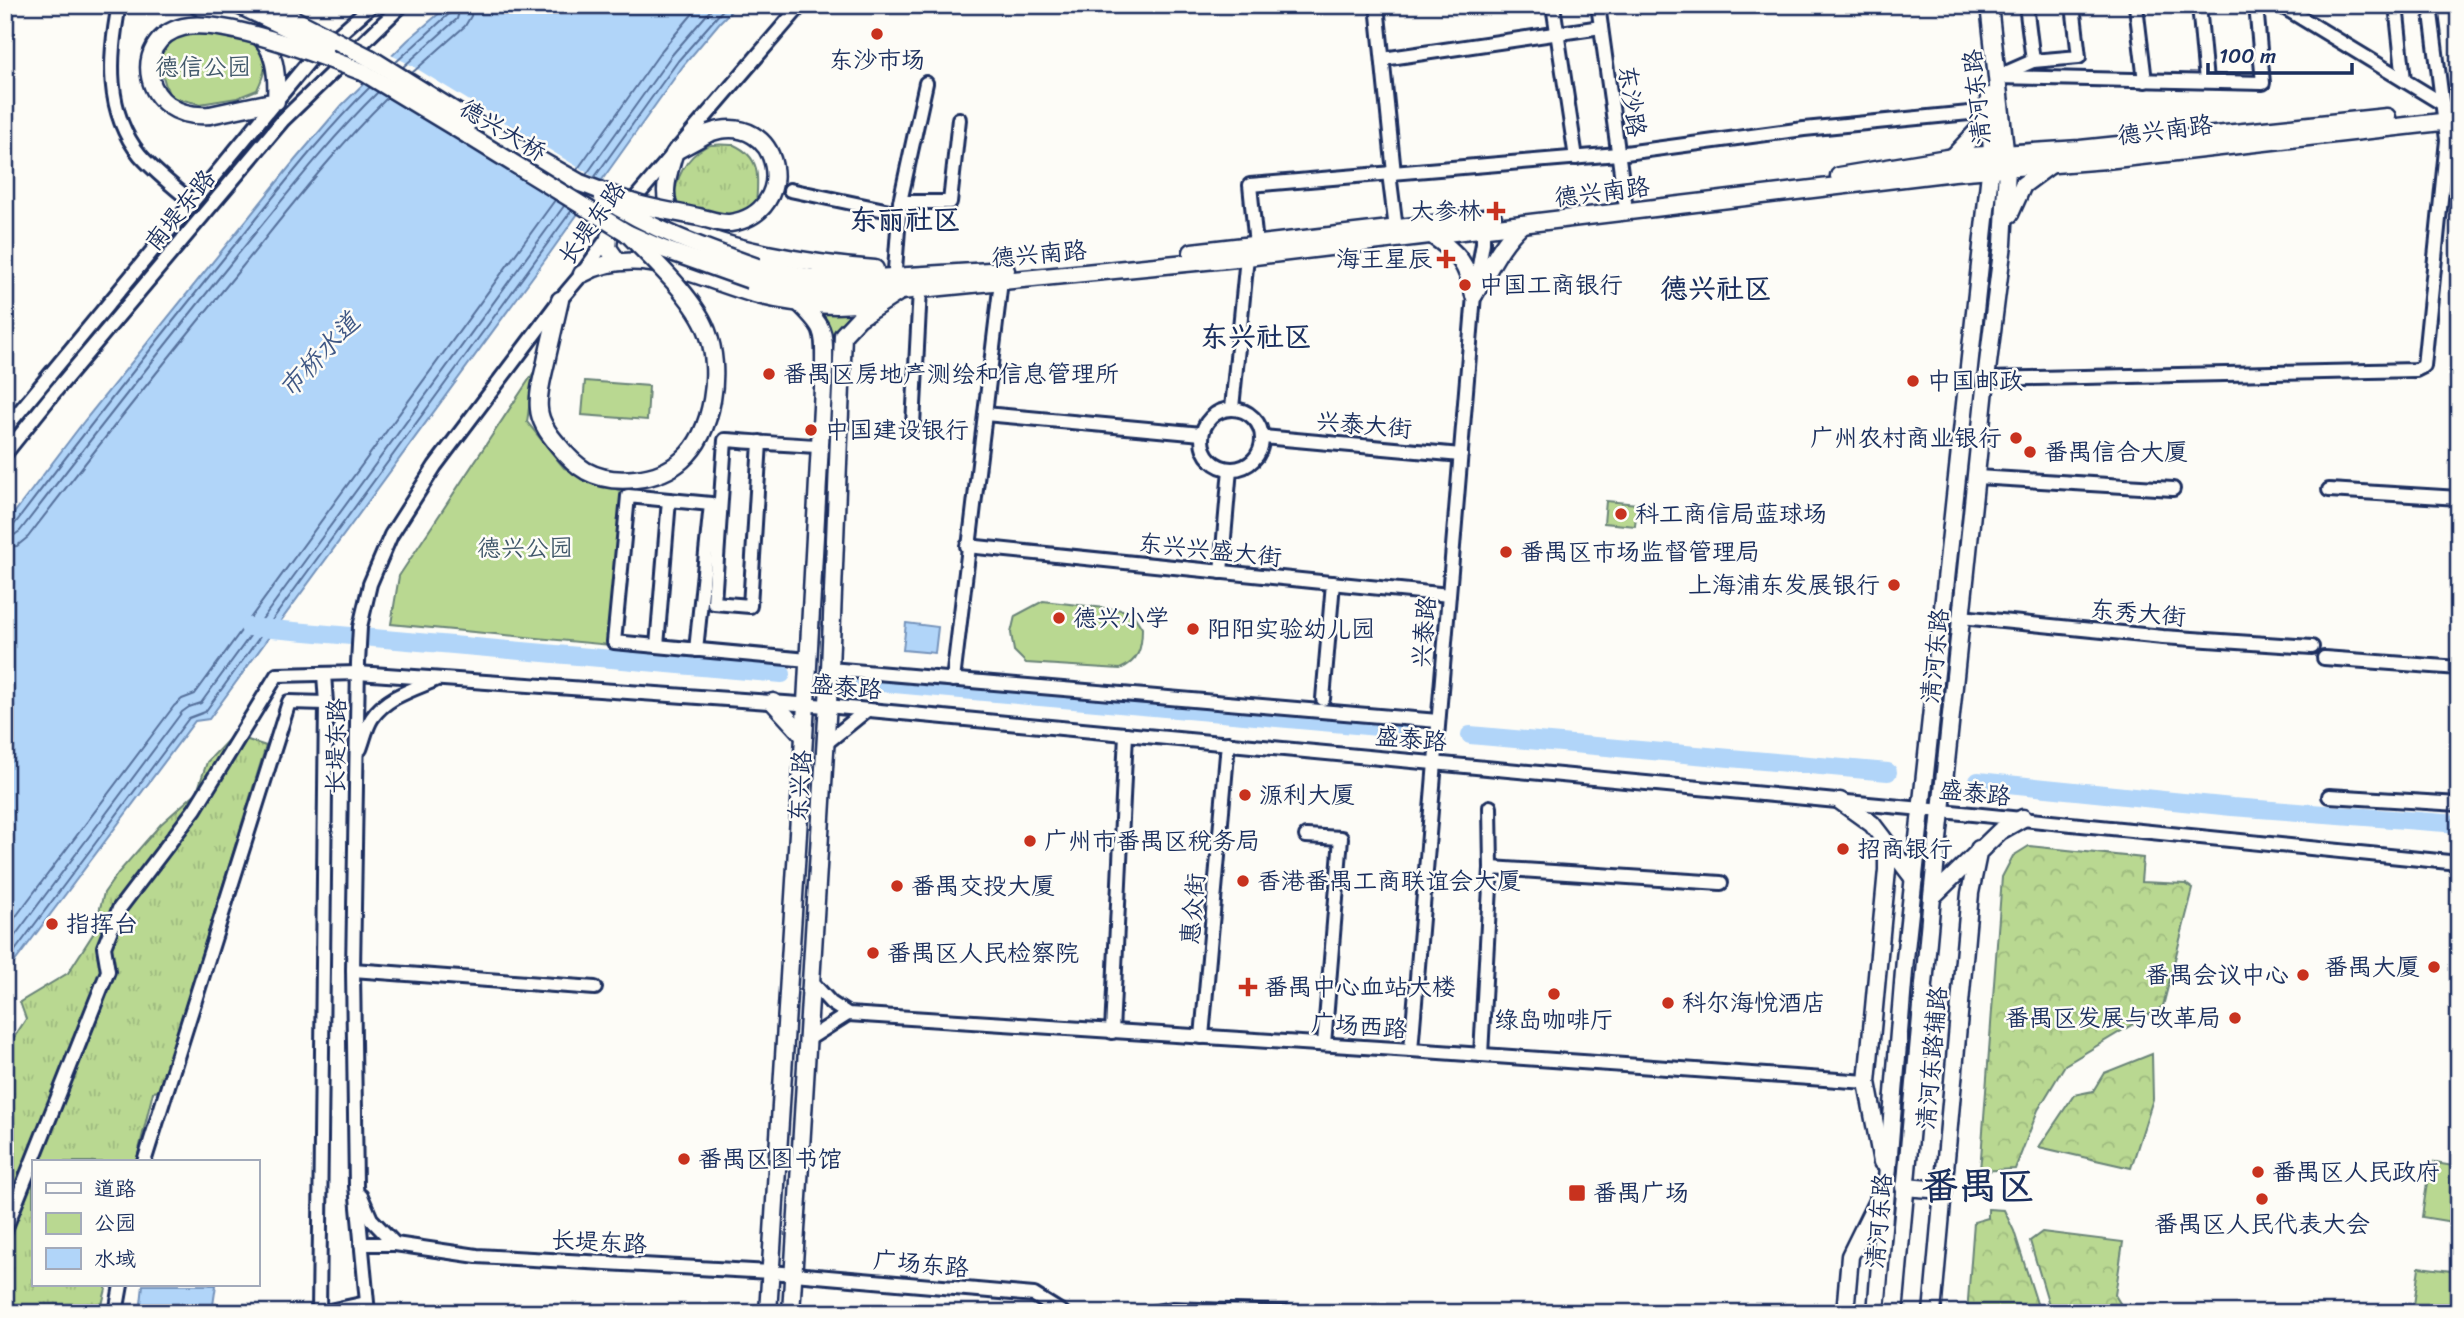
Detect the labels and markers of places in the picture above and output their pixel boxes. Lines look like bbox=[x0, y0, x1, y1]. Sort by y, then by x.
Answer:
marker: 东沙市场 bbox=[869, 26, 885, 42]
place label: 东沙市场 bbox=[829, 39, 925, 81]
place label: 大参林 bbox=[1410, 190, 1482, 232]
marker: 大参林 bbox=[1488, 203, 1504, 219]
place label: 海王星辰 bbox=[1336, 238, 1432, 280]
marker: 海王星辰 bbox=[1438, 251, 1454, 267]
place label: 中国工商银行 bbox=[1479, 264, 1623, 306]
marker: 中国工商银行 bbox=[1457, 277, 1473, 293]
place label: 番禺区房地产测绘和信息管理所 bbox=[783, 353, 1119, 395]
place label: 中国邮政 bbox=[1927, 360, 2023, 402]
marker: 番禺区房地产测绘和信息管理所 bbox=[761, 366, 777, 382]
marker: 中国邮政 bbox=[1905, 373, 1921, 389]
place label: 中国建设银行 bbox=[825, 409, 969, 451]
place label: 广州农村商业银行 bbox=[1810, 417, 2002, 459]
marker: 中国建设银行 bbox=[803, 422, 819, 438]
marker: 广州农村商业银行 bbox=[2008, 430, 2024, 446]
place label: 番禺信合大厦 bbox=[2044, 431, 2188, 473]
marker: 番禺信合大厦 bbox=[2022, 444, 2038, 460]
place label: 科工商信局蓝球场 bbox=[1635, 493, 1827, 535]
marker: 科工商信局蓝球场 bbox=[1613, 506, 1629, 522]
place label: 番禺区市场监督管理局 bbox=[1520, 531, 1760, 573]
marker: 番禺区市场监督管理局 bbox=[1498, 544, 1514, 560]
place label: 上海浦东发展银行 bbox=[1688, 564, 1880, 606]
marker: 上海浦东发展银行 bbox=[1886, 577, 1902, 593]
place label: 德兴小学 bbox=[1073, 597, 1169, 639]
place label: 阳阳实验幼儿园 bbox=[1207, 608, 1375, 650]
marker: 德兴小学 bbox=[1051, 610, 1067, 626]
marker: 阳阳实验幼儿园 bbox=[1185, 621, 1201, 637]
place label: 源利大厦 bbox=[1259, 774, 1355, 816]
marker: 源利大厦 bbox=[1237, 787, 1253, 803]
place label: 广州市番禺区税务局 bbox=[1044, 820, 1260, 862]
place label: 招商银行 bbox=[1857, 828, 1953, 870]
marker: 广州市番禺区税务局 bbox=[1022, 833, 1038, 849]
marker: 招商银行 bbox=[1835, 841, 1851, 857]
place label: 香港番禺工商联谊会大厦 bbox=[1257, 860, 1521, 902]
place label: 番禺交投大厦 bbox=[911, 865, 1055, 907]
marker: 香港番禺工商联谊会大厦 bbox=[1235, 873, 1251, 889]
marker: 番禺交投大厦 bbox=[889, 878, 905, 894]
place label: 指挥台 bbox=[66, 903, 138, 945]
marker: 指挥台 bbox=[44, 916, 60, 932]
place label: 番禺区人民检察院 bbox=[887, 932, 1079, 974]
marker: 番禺区人民检察院 bbox=[865, 945, 881, 961]
place label: 番禺大厦 bbox=[2324, 946, 2420, 988]
place label: 番禺会议中心 bbox=[2145, 954, 2289, 996]
marker: 番禺大厦 bbox=[2426, 959, 2442, 975]
place label: 番禺中心血站大楼 bbox=[1264, 966, 1456, 1008]
marker: 番禺会议中心 bbox=[2295, 967, 2311, 983]
marker: 番禺中心血站大楼 bbox=[1238, 977, 1258, 997]
place label: 科尔海悦酒店 bbox=[1682, 982, 1826, 1024]
marker: 绿岛咖啡厅 bbox=[1546, 986, 1562, 1002]
marker: 科尔海悦酒店 bbox=[1660, 995, 1676, 1011]
place label: 番禺区发展与改革局 bbox=[2005, 997, 2221, 1039]
place label: 绿岛咖啡厅 bbox=[1494, 999, 1614, 1041]
marker: 番禺区发展与改革局 bbox=[2227, 1010, 2243, 1026]
place label: 番禺区图书馆 bbox=[698, 1138, 842, 1180]
marker: 番禺区图书馆 bbox=[676, 1151, 692, 1167]
place label: 番禺区人民政府 bbox=[2272, 1151, 2440, 1193]
marker: 番禺区人民政府 bbox=[2250, 1164, 2266, 1180]
place label: 番禺广场 bbox=[1593, 1172, 1689, 1214]
marker: 番禺广场 bbox=[1567, 1183, 1587, 1203]
marker: 番禺区人民代表大会 bbox=[2254, 1191, 2270, 1207]
place label: 番禺区人民代表大会 bbox=[2154, 1203, 2370, 1245]

